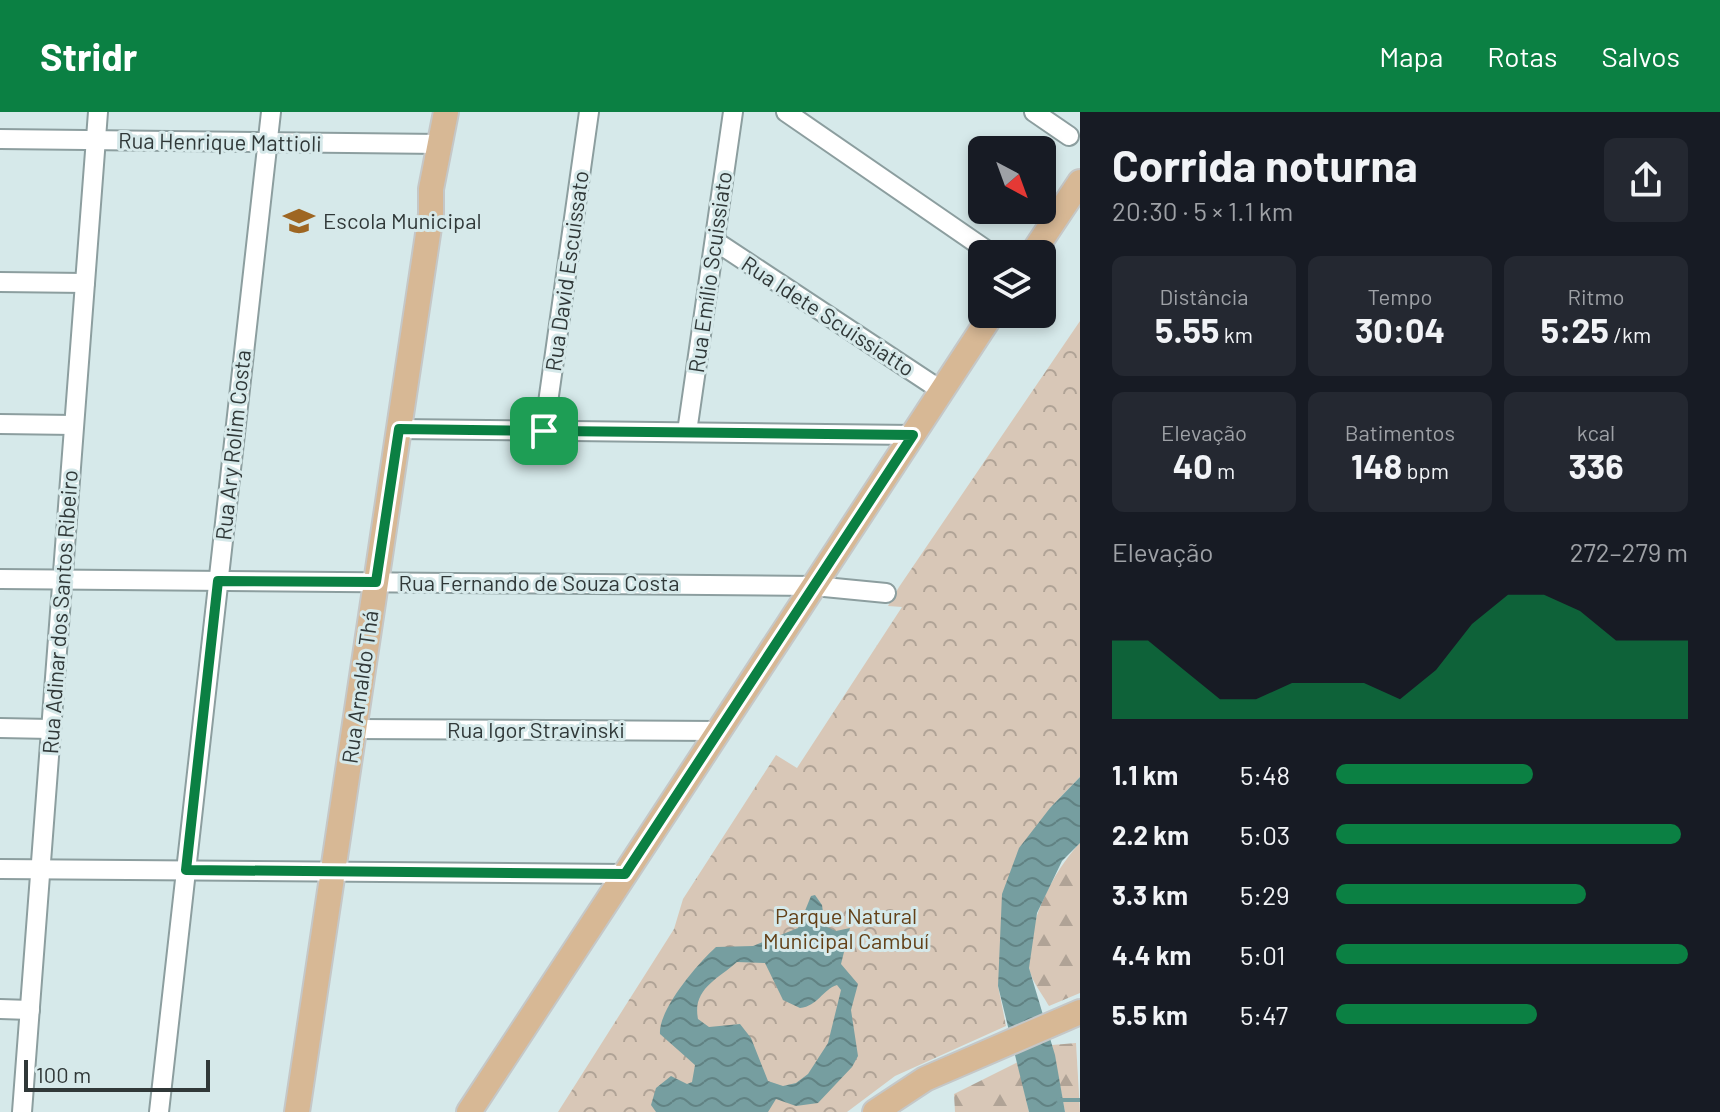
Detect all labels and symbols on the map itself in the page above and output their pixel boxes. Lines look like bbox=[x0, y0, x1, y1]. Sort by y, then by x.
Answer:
street label: Rua Henrique Mattioli bbox=[118, 126, 322, 156]
north arrow bbox=[968, 136, 1056, 224]
street label: Rua David Escuissato bbox=[539, 169, 593, 373]
street label: Rua Emílio Scuissiato bbox=[682, 169, 736, 374]
school or university icon: Escola Municipal bbox=[282, 204, 316, 238]
place label: Escola Municipal bbox=[323, 207, 481, 233]
street label: Rua Idete Scuissiatto bbox=[737, 250, 920, 381]
street label: Rua Ary Rolim Costa bbox=[209, 348, 255, 541]
pin bbox=[510, 397, 578, 465]
street label: Rua Adinar dos Santos Ribeiro bbox=[36, 469, 82, 755]
street label: Rua Fernando de Souza Costa bbox=[399, 569, 679, 595]
street label: Rua Arnaldo Thá bbox=[335, 609, 383, 765]
street label: Rua Igor Stravinski bbox=[447, 716, 625, 742]
park label: Parque Natural Municipal Cambuí bbox=[763, 902, 929, 953]
scale bar bbox=[24, 1056, 210, 1092]

